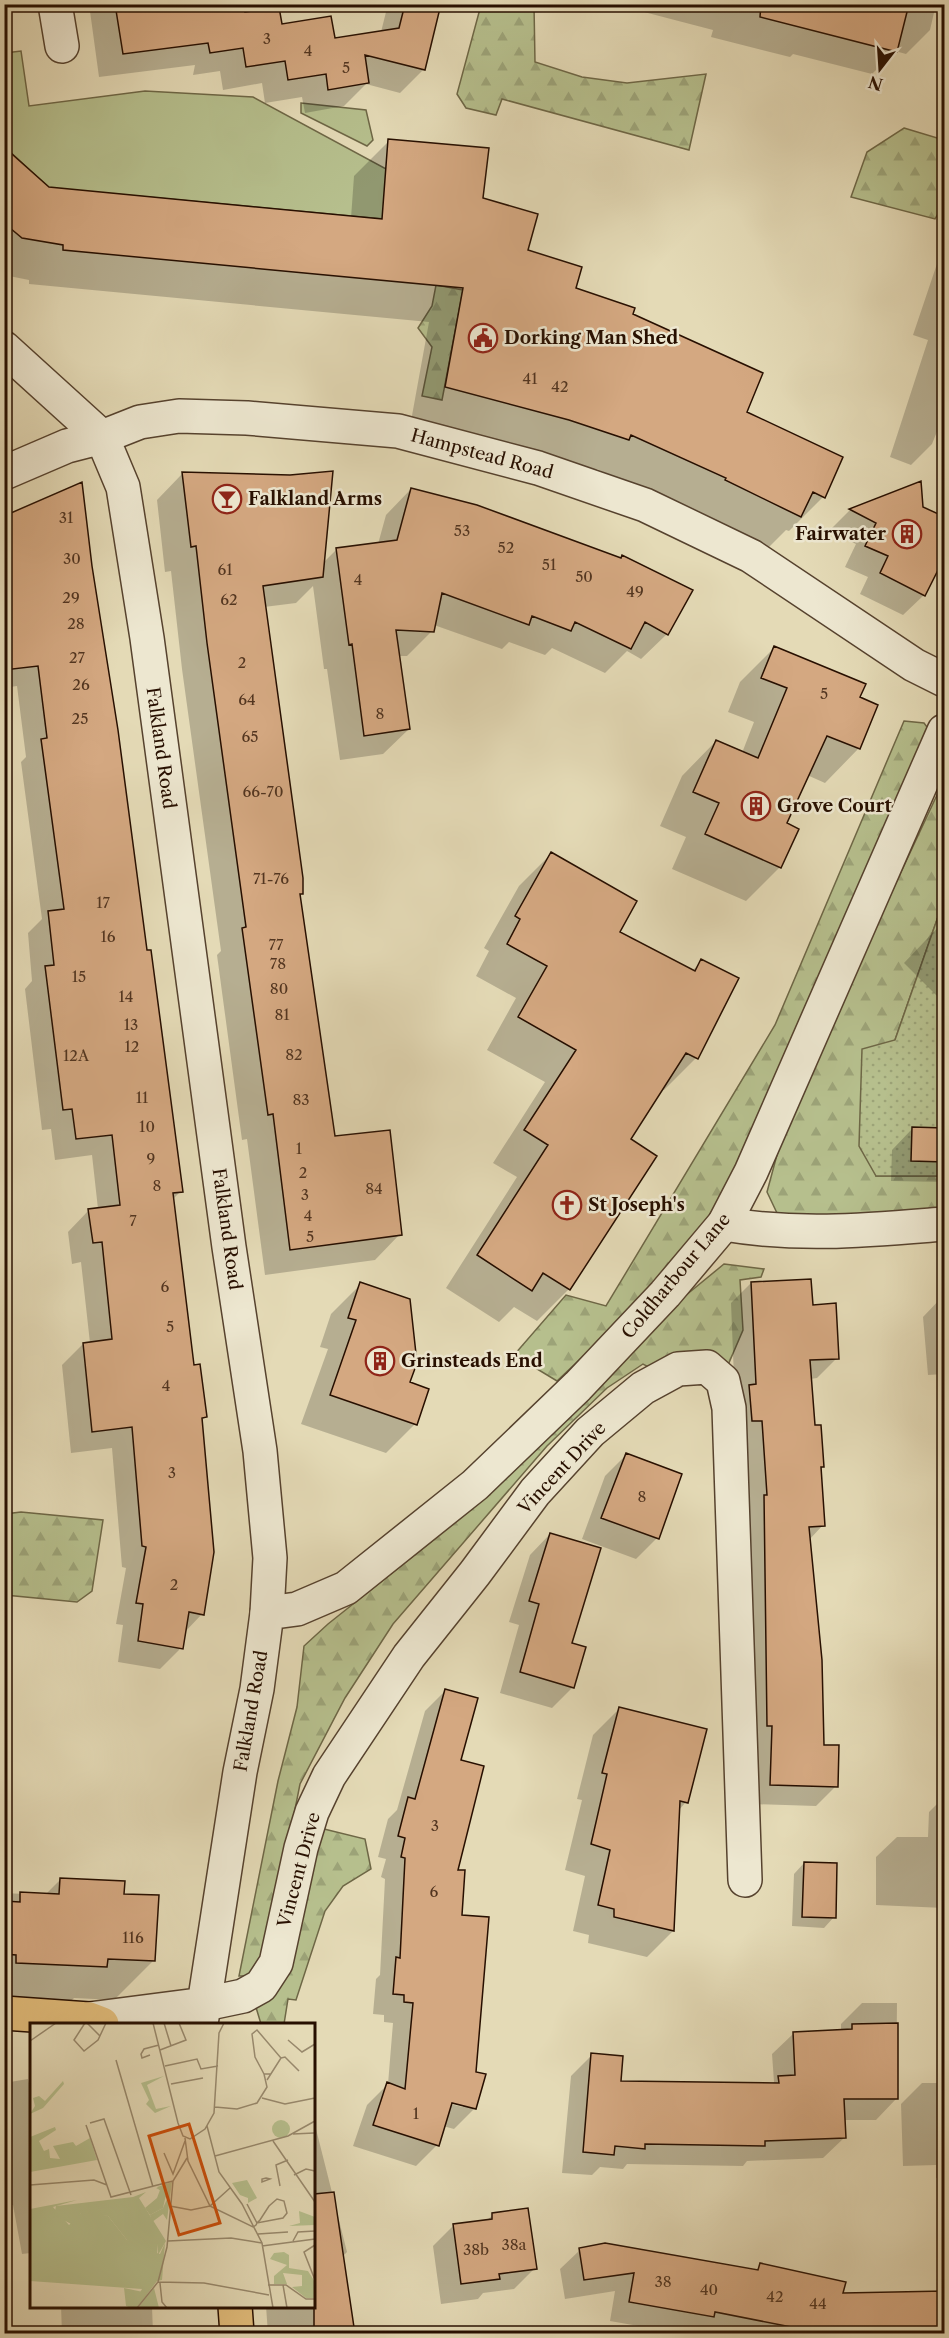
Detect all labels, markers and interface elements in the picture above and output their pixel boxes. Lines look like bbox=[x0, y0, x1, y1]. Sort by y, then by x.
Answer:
house number: 3 bbox=[263, 29, 271, 48]
north arrow bbox=[850, 39, 910, 99]
house number: 4 bbox=[304, 41, 312, 60]
house number: 5 bbox=[342, 58, 350, 77]
text: N bbox=[866, 72, 885, 95]
public building icon: Dorking Man Shed bbox=[467, 322, 499, 354]
place label: Dorking Man Shed bbox=[504, 327, 678, 349]
house number: 41 bbox=[523, 369, 538, 388]
house number: 42 bbox=[551, 377, 569, 396]
street label: Hampstead Road bbox=[408, 424, 556, 484]
bar icon: Falkland Arms bbox=[211, 483, 243, 515]
place label: Falkland Arms bbox=[248, 488, 382, 510]
house number: 31 bbox=[59, 508, 74, 527]
building icon: Fairwater bbox=[891, 518, 923, 550]
house number: 53 bbox=[454, 521, 470, 540]
place label: Fairwater bbox=[795, 523, 886, 545]
house number: 52 bbox=[498, 538, 514, 557]
house number: 30 bbox=[63, 549, 81, 568]
house number: 51 bbox=[542, 555, 557, 574]
house number: 61 bbox=[217, 560, 233, 579]
house number: 50 bbox=[575, 567, 593, 586]
house number: 4 bbox=[354, 570, 362, 589]
house number: 49 bbox=[626, 582, 644, 601]
house number: 29 bbox=[62, 588, 80, 607]
house number: 62 bbox=[220, 590, 238, 609]
house number: 28 bbox=[67, 614, 85, 633]
house number: 27 bbox=[69, 648, 86, 667]
house number: 2 bbox=[238, 653, 246, 672]
house number: 26 bbox=[72, 675, 90, 694]
house number: 5 bbox=[820, 684, 828, 703]
street label: Falkland Road bbox=[142, 686, 180, 810]
house number: 64 bbox=[238, 690, 256, 709]
house number: 8 bbox=[376, 704, 385, 723]
house number: 25 bbox=[72, 709, 88, 728]
house number: 65 bbox=[242, 727, 258, 746]
house number: 66-70 bbox=[243, 782, 284, 801]
building icon: Grove Court bbox=[740, 790, 772, 822]
place label: Grove Court bbox=[777, 795, 892, 817]
house number: 71-76 bbox=[253, 869, 289, 888]
house number: 17 bbox=[96, 893, 110, 912]
house number: 16 bbox=[100, 927, 116, 946]
house number: 77 bbox=[269, 935, 284, 954]
house number: 78 bbox=[270, 954, 286, 973]
house number: 15 bbox=[72, 967, 86, 986]
house number: 80 bbox=[270, 979, 288, 998]
house number: 14 bbox=[119, 987, 133, 1006]
house number: 81 bbox=[274, 1005, 290, 1024]
house number: 13 bbox=[124, 1015, 138, 1034]
house number: 12 bbox=[125, 1037, 139, 1056]
house number: 82 bbox=[285, 1045, 303, 1064]
house number: 12A bbox=[63, 1046, 90, 1065]
house number: 11 bbox=[136, 1088, 149, 1107]
house number: 83 bbox=[292, 1090, 310, 1109]
house number: 10 bbox=[139, 1117, 155, 1136]
house number: 1 bbox=[296, 1139, 303, 1158]
house number: 9 bbox=[147, 1149, 155, 1168]
house number: 2 bbox=[299, 1163, 307, 1182]
street label: Falkland Road bbox=[208, 1167, 246, 1291]
house number: 8 bbox=[153, 1176, 162, 1195]
house number: 84 bbox=[365, 1179, 383, 1198]
house number: 3 bbox=[301, 1185, 309, 1204]
church icon: St Joseph's bbox=[551, 1189, 583, 1221]
place label: St Joseph's bbox=[588, 1194, 685, 1216]
house number: 4 bbox=[304, 1206, 312, 1225]
street label: Coldharbour Lane bbox=[617, 1209, 735, 1343]
house number: 7 bbox=[129, 1211, 137, 1230]
house number: 5 bbox=[306, 1227, 314, 1246]
house number: 6 bbox=[161, 1277, 170, 1296]
house number: 5 bbox=[166, 1317, 174, 1336]
building icon: Grinsteads End bbox=[364, 1345, 396, 1377]
place label: Grinsteads End bbox=[401, 1350, 543, 1372]
house number: 4 bbox=[162, 1376, 170, 1395]
street label: Vincent Drive bbox=[513, 1417, 610, 1520]
house number: 3 bbox=[168, 1463, 176, 1482]
house number: 8 bbox=[638, 1487, 647, 1506]
house number: 2 bbox=[170, 1575, 178, 1594]
street label: Falkland Road bbox=[230, 1649, 272, 1773]
street label: Vincent Drive bbox=[273, 1810, 325, 1931]
house number: 3 bbox=[431, 1816, 439, 1835]
house number: 6 bbox=[430, 1882, 439, 1901]
house number: 116 bbox=[122, 1928, 144, 1947]
inset map bbox=[30, 2023, 315, 2308]
house number: 1 bbox=[413, 2104, 420, 2123]
house number: 38a bbox=[501, 2235, 527, 2254]
house number: 38b bbox=[463, 2240, 489, 2259]
house number: 38 bbox=[654, 2272, 672, 2291]
house number: 40 bbox=[700, 2280, 718, 2299]
house number: 42 bbox=[766, 2287, 784, 2306]
house number: 44 bbox=[809, 2294, 827, 2313]

